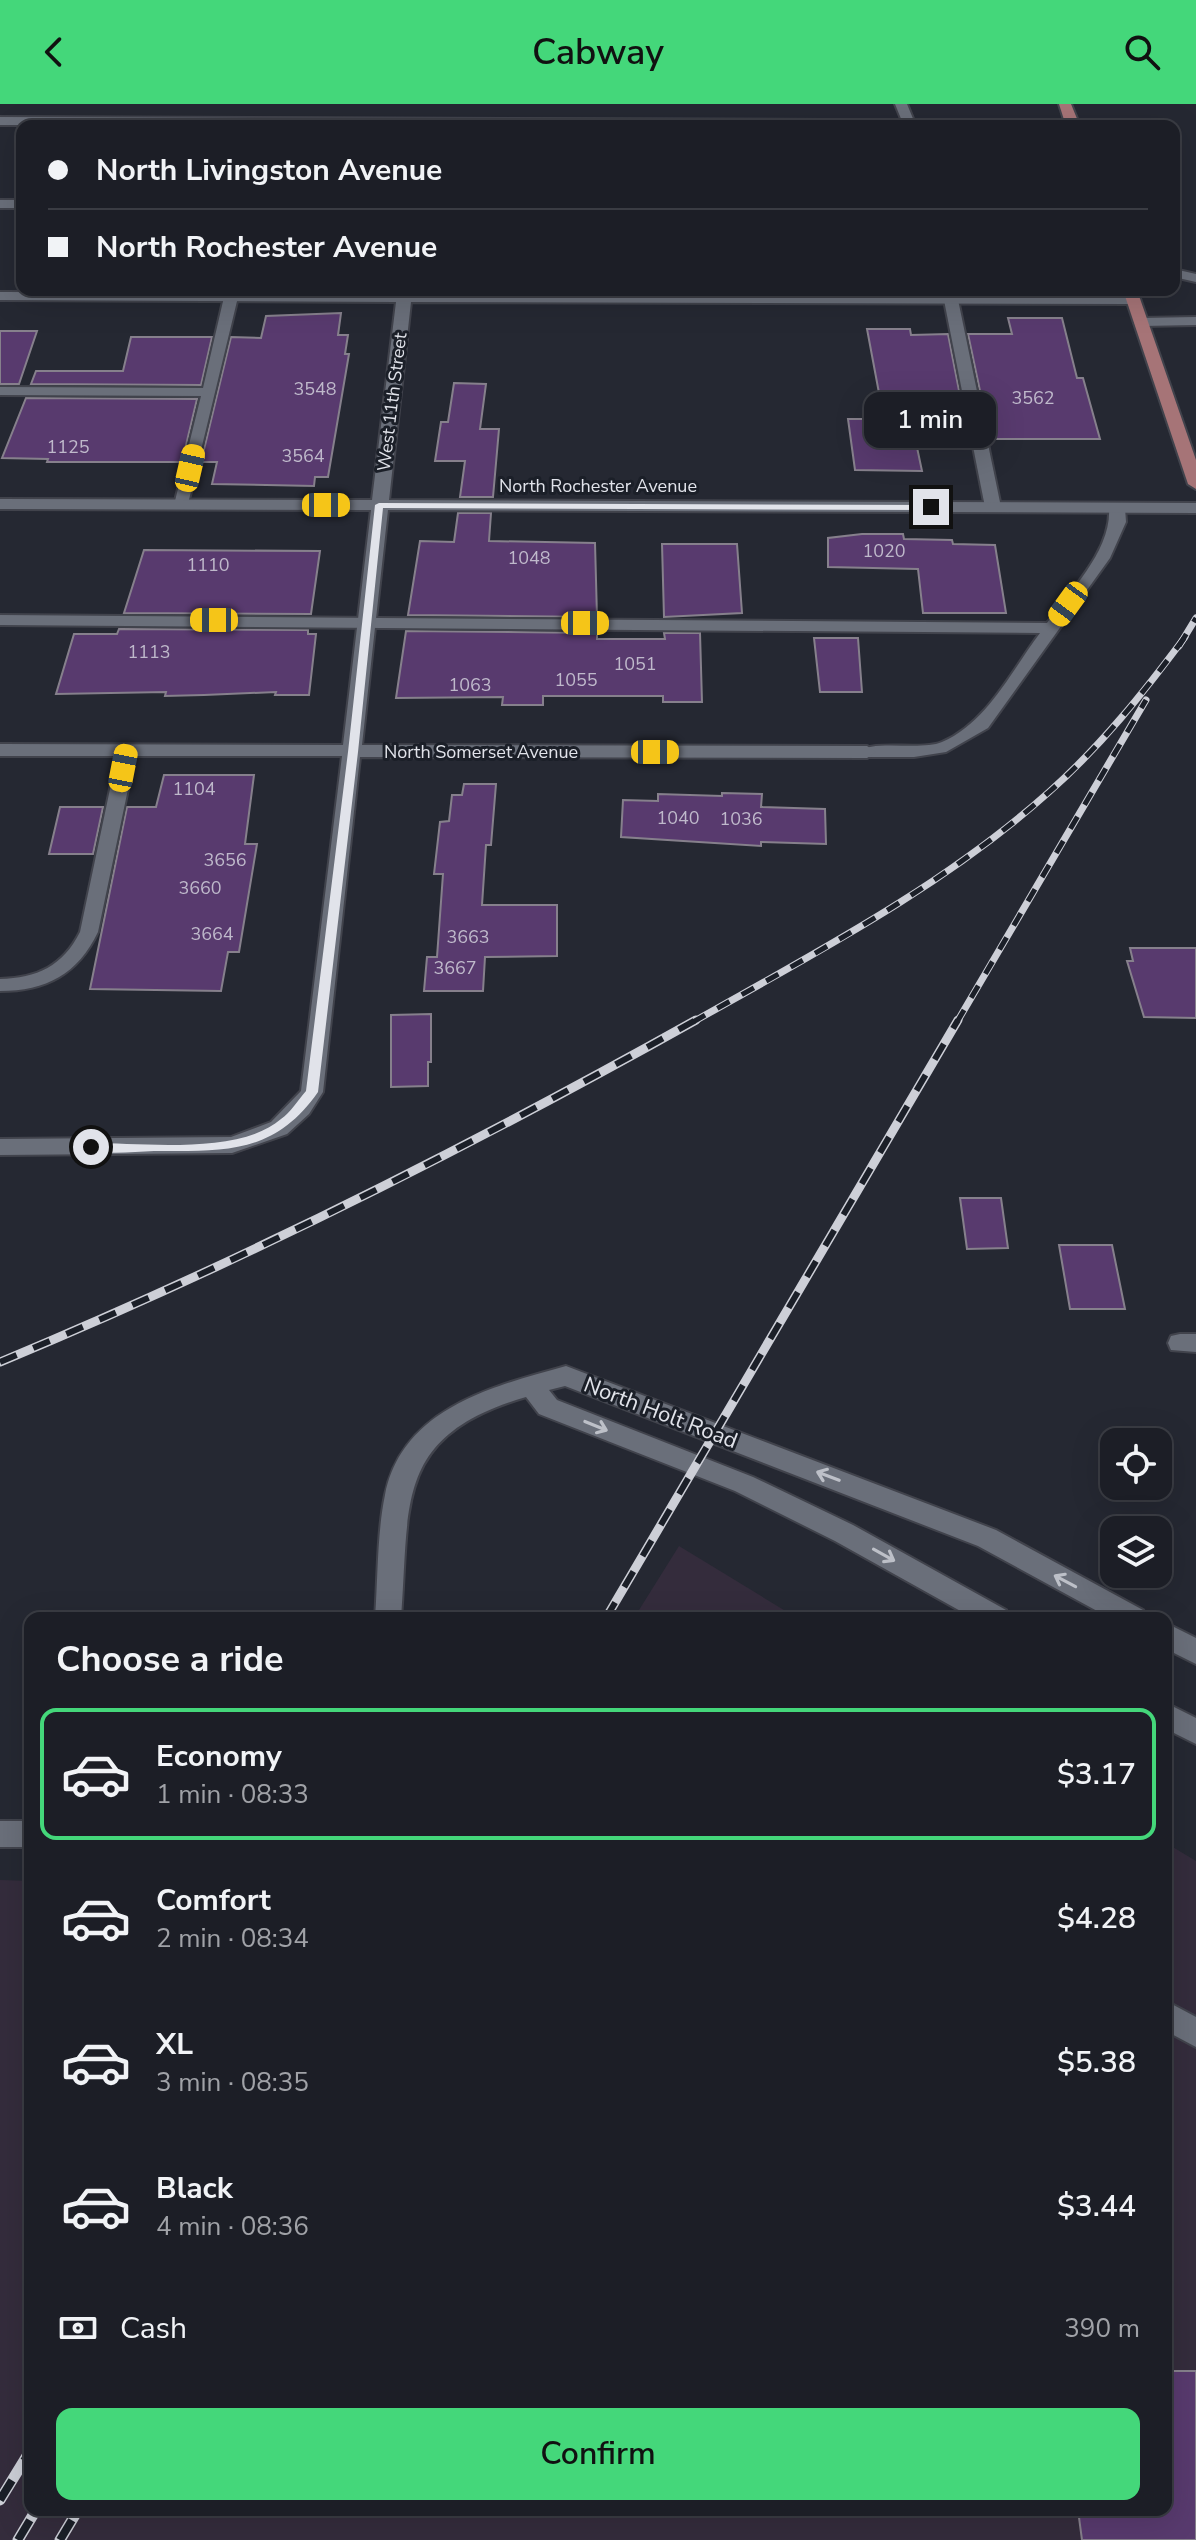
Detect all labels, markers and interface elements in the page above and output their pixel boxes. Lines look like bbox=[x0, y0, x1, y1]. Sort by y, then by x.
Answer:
text: Cabway bbox=[532, 28, 664, 77]
icon: back bbox=[32, 30, 76, 74]
icon: search bbox=[1120, 30, 1164, 74]
text: North Livingston Avenue bbox=[96, 150, 442, 191]
text: North Rochester Avenue bbox=[96, 227, 437, 268]
street label: West 11th Street bbox=[372, 331, 413, 473]
house number: 3548 bbox=[293, 377, 337, 401]
house number: 3562 bbox=[1011, 386, 1055, 410]
callout: 1 min bbox=[865, 391, 997, 447]
text: 1 min bbox=[897, 402, 963, 437]
house number: 1125 bbox=[46, 435, 90, 459]
car bbox=[173, 442, 207, 494]
house number: 3564 bbox=[281, 444, 325, 468]
street label: North Rochester Avenue bbox=[499, 474, 697, 498]
route end bbox=[913, 489, 949, 525]
car bbox=[302, 493, 350, 517]
house number: 1020 bbox=[862, 539, 906, 563]
house number: 1048 bbox=[507, 546, 551, 570]
house number: 1110 bbox=[186, 553, 230, 577]
car bbox=[1044, 578, 1092, 630]
car bbox=[190, 608, 238, 632]
car bbox=[561, 611, 609, 635]
house number: 1113 bbox=[127, 640, 171, 664]
house number: 1051 bbox=[613, 652, 657, 676]
house number: 1055 bbox=[554, 668, 598, 692]
house number: 1063 bbox=[448, 673, 492, 697]
street label: North Somerset Avenue bbox=[384, 740, 578, 764]
car bbox=[631, 740, 679, 764]
car bbox=[107, 742, 139, 794]
house number: 1104 bbox=[172, 777, 216, 801]
house number: 1040 bbox=[656, 806, 700, 830]
house number: 1036 bbox=[719, 807, 763, 831]
house number: 3656 bbox=[203, 848, 247, 872]
house number: 3660 bbox=[178, 876, 222, 900]
house number: 3664 bbox=[190, 922, 234, 946]
house number: 3663 bbox=[446, 925, 490, 949]
house number: 3667 bbox=[433, 956, 477, 980]
route start bbox=[73, 1129, 109, 1165]
street label: North Holt Road bbox=[579, 1370, 742, 1456]
one-way arrow bbox=[583, 1420, 608, 1435]
map controls bbox=[1100, 1428, 1172, 1588]
button: locate bbox=[1100, 1428, 1172, 1500]
one-way arrow bbox=[816, 1468, 841, 1482]
button: layers bbox=[1100, 1516, 1172, 1588]
one-way arrow bbox=[871, 1548, 895, 1563]
one-way arrow bbox=[1054, 1572, 1078, 1588]
text: Choose a ride bbox=[56, 1635, 284, 1684]
text: Economy bbox=[156, 1736, 282, 1777]
icon: car bbox=[60, 1738, 132, 1810]
text: $3.17 bbox=[1057, 1754, 1136, 1795]
text: 1 min · 08:33 bbox=[156, 1777, 309, 1812]
text: Comfort bbox=[156, 1880, 271, 1921]
icon: car bbox=[60, 1882, 132, 1954]
text: $4.28 bbox=[1057, 1898, 1136, 1939]
text: 2 min · 08:34 bbox=[156, 1921, 309, 1956]
text: XL bbox=[156, 2024, 193, 2065]
icon: car bbox=[60, 2026, 132, 2098]
text: $5.38 bbox=[1057, 2042, 1136, 2083]
text: 3 min · 08:35 bbox=[156, 2065, 309, 2100]
text: Black bbox=[156, 2168, 233, 2209]
icon: car bbox=[60, 2170, 132, 2242]
text: $3.44 bbox=[1057, 2186, 1136, 2227]
text: 4 min · 08:36 bbox=[156, 2209, 309, 2244]
icon: cash bbox=[56, 2306, 100, 2350]
text: Cash bbox=[120, 2308, 187, 2349]
text: 390 m bbox=[1064, 2311, 1140, 2346]
button: Confirm bbox=[56, 2408, 1140, 2500]

